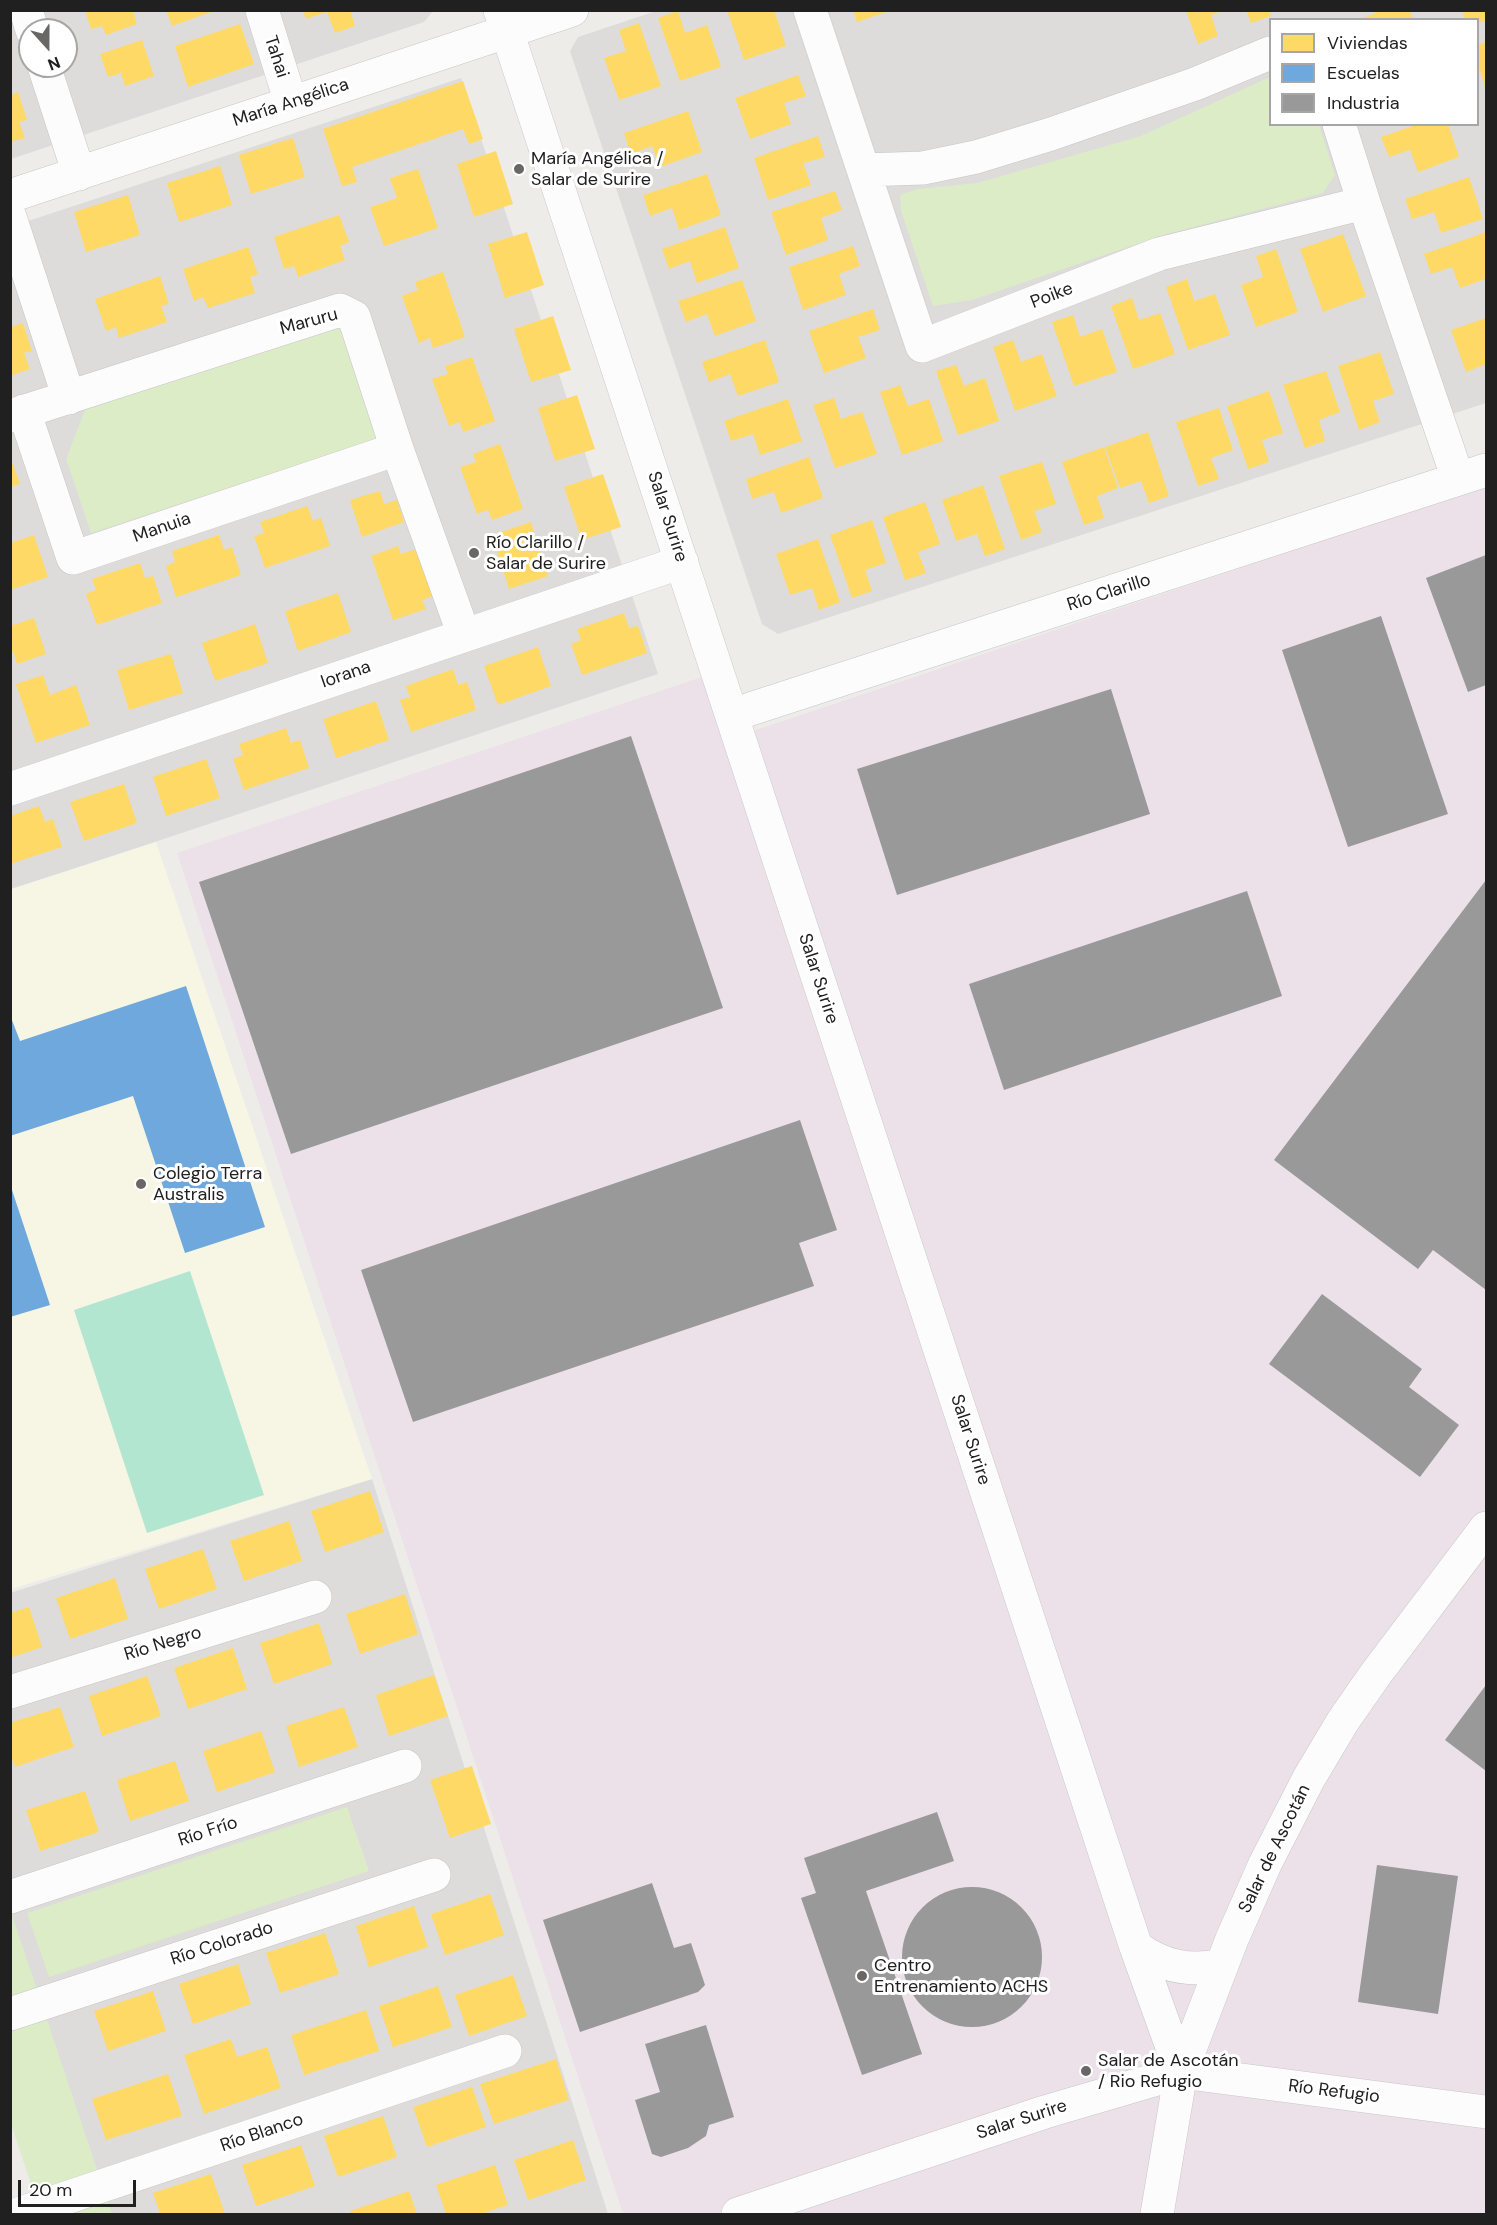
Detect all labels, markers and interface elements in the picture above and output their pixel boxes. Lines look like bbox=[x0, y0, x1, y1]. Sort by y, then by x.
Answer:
north arrow bbox=[18, 18, 78, 78]
legend bbox=[1269, 18, 1479, 126]
text: Viviendas bbox=[1327, 31, 1408, 55]
street label: Tahai bbox=[259, 33, 293, 81]
text: N bbox=[45, 52, 63, 75]
text: Escuelas bbox=[1327, 61, 1400, 85]
street label: María Angélica bbox=[230, 74, 352, 132]
text: Industria bbox=[1327, 91, 1400, 115]
place label: María Angélica / Salar de Surire bbox=[531, 148, 664, 190]
marker: María Angélica / Salar de Surire bbox=[512, 162, 526, 176]
street label: Poike bbox=[1028, 278, 1076, 314]
street label: Maruru bbox=[278, 304, 340, 340]
street label: Salar Surire bbox=[642, 469, 692, 565]
street label: Manuia bbox=[130, 508, 194, 548]
place label: Río Clarillo / Salar de Surire bbox=[486, 532, 606, 574]
marker: Río Clarillo / Salar de Surire bbox=[467, 546, 481, 560]
street label: Río Clarillo bbox=[1064, 569, 1154, 617]
street label: Iorana bbox=[318, 656, 374, 694]
street label: Salar Surire bbox=[793, 931, 843, 1027]
place label: Colegio Terra Australis bbox=[153, 1163, 262, 1206]
marker: Colegio Terra Australis bbox=[134, 1177, 148, 1191]
street label: Salar Surire bbox=[945, 1392, 995, 1488]
street label: Río Negro bbox=[122, 1622, 204, 1666]
street label: Salar de Ascotán bbox=[1234, 1781, 1316, 1917]
street label: Río Frío bbox=[176, 1812, 240, 1852]
street label: Río Colorado bbox=[168, 1917, 276, 1971]
place label: Centro Entrenamiento ACHS bbox=[874, 1955, 1048, 1998]
marker: Centro Entrenamiento ACHS bbox=[855, 1969, 869, 1983]
place label: Salar de Ascotán / Rio Refugio bbox=[1098, 2050, 1239, 2092]
marker: Salar de Ascotán / Rio Refugio bbox=[1079, 2064, 1093, 2078]
street label: Río Refugio bbox=[1287, 2076, 1381, 2108]
street label: Salar Surire bbox=[974, 2095, 1070, 2145]
street label: Río Blanco bbox=[218, 2109, 306, 2157]
scale bar bbox=[21, 2168, 140, 2206]
text: 20 m bbox=[29, 2178, 72, 2202]

